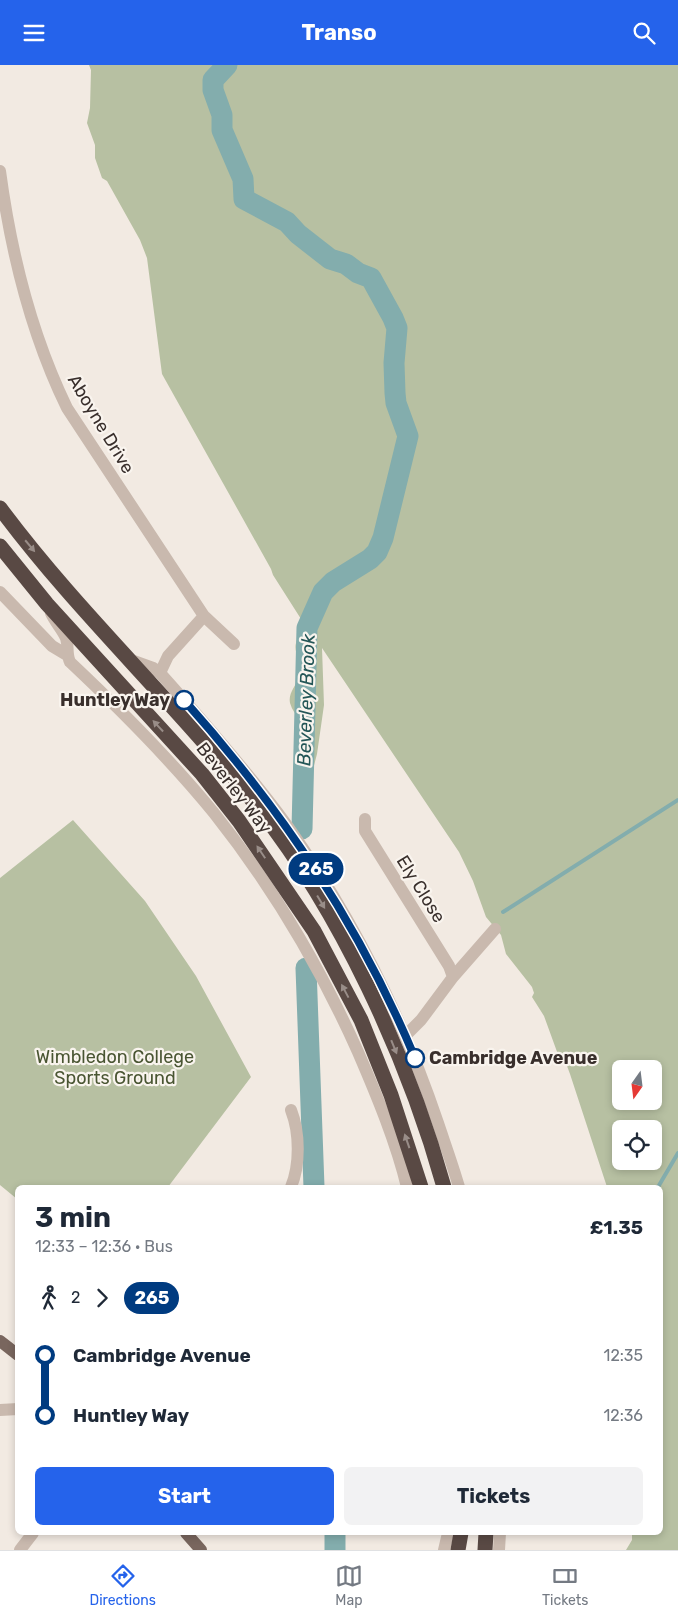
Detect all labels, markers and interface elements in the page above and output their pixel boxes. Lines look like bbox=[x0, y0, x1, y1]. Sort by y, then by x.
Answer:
icon: menu bbox=[20, 19, 48, 47]
text: Transo bbox=[301, 19, 377, 46]
icon: search bbox=[630, 19, 658, 47]
street label: Aboyne Drive bbox=[63, 371, 139, 477]
one-way arrow bbox=[25, 540, 36, 553]
water label: Beverley Brook bbox=[292, 633, 320, 766]
place label: Huntley Way bbox=[60, 689, 170, 711]
marker: Huntley Way bbox=[174, 690, 194, 710]
one-way arrow bbox=[152, 721, 164, 733]
street label: Beverley Way bbox=[192, 738, 276, 838]
one-way arrow bbox=[256, 846, 266, 859]
street label: Ely Close bbox=[392, 851, 450, 927]
line badge: 265 bbox=[287, 853, 345, 885]
text: 265 bbox=[298, 858, 334, 880]
one-way arrow bbox=[316, 896, 326, 909]
one-way arrow bbox=[341, 984, 349, 998]
one-way arrow bbox=[390, 1040, 398, 1055]
park label: Wimbledon College Sports Ground bbox=[36, 1046, 194, 1089]
place label: Cambridge Avenue bbox=[429, 1047, 598, 1069]
marker: Cambridge Avenue bbox=[405, 1048, 425, 1068]
north arrow bbox=[612, 1060, 662, 1110]
map controls bbox=[612, 1060, 662, 1170]
button: locate bbox=[612, 1120, 662, 1170]
one-way arrow bbox=[403, 1133, 411, 1148]
text: 3 min bbox=[35, 1201, 111, 1234]
text: £1.35 bbox=[590, 1216, 643, 1239]
text: 12:33 – 12:36 · Bus bbox=[35, 1237, 173, 1256]
icon: walk bbox=[35, 1284, 63, 1312]
icon: forward bbox=[88, 1284, 116, 1312]
text: 265 bbox=[134, 1287, 169, 1309]
text: 2 bbox=[71, 1288, 80, 1307]
text: Cambridge Avenue bbox=[73, 1344, 251, 1367]
text: 12:35 bbox=[604, 1346, 643, 1365]
text: Huntley Way bbox=[73, 1404, 189, 1427]
text: 12:36 bbox=[603, 1406, 643, 1425]
button: Start bbox=[35, 1467, 334, 1525]
button: Tickets bbox=[344, 1467, 643, 1525]
tab: Directions bbox=[90, 1562, 156, 1609]
tab: Map bbox=[335, 1562, 363, 1609]
tab: Tickets bbox=[542, 1562, 588, 1609]

